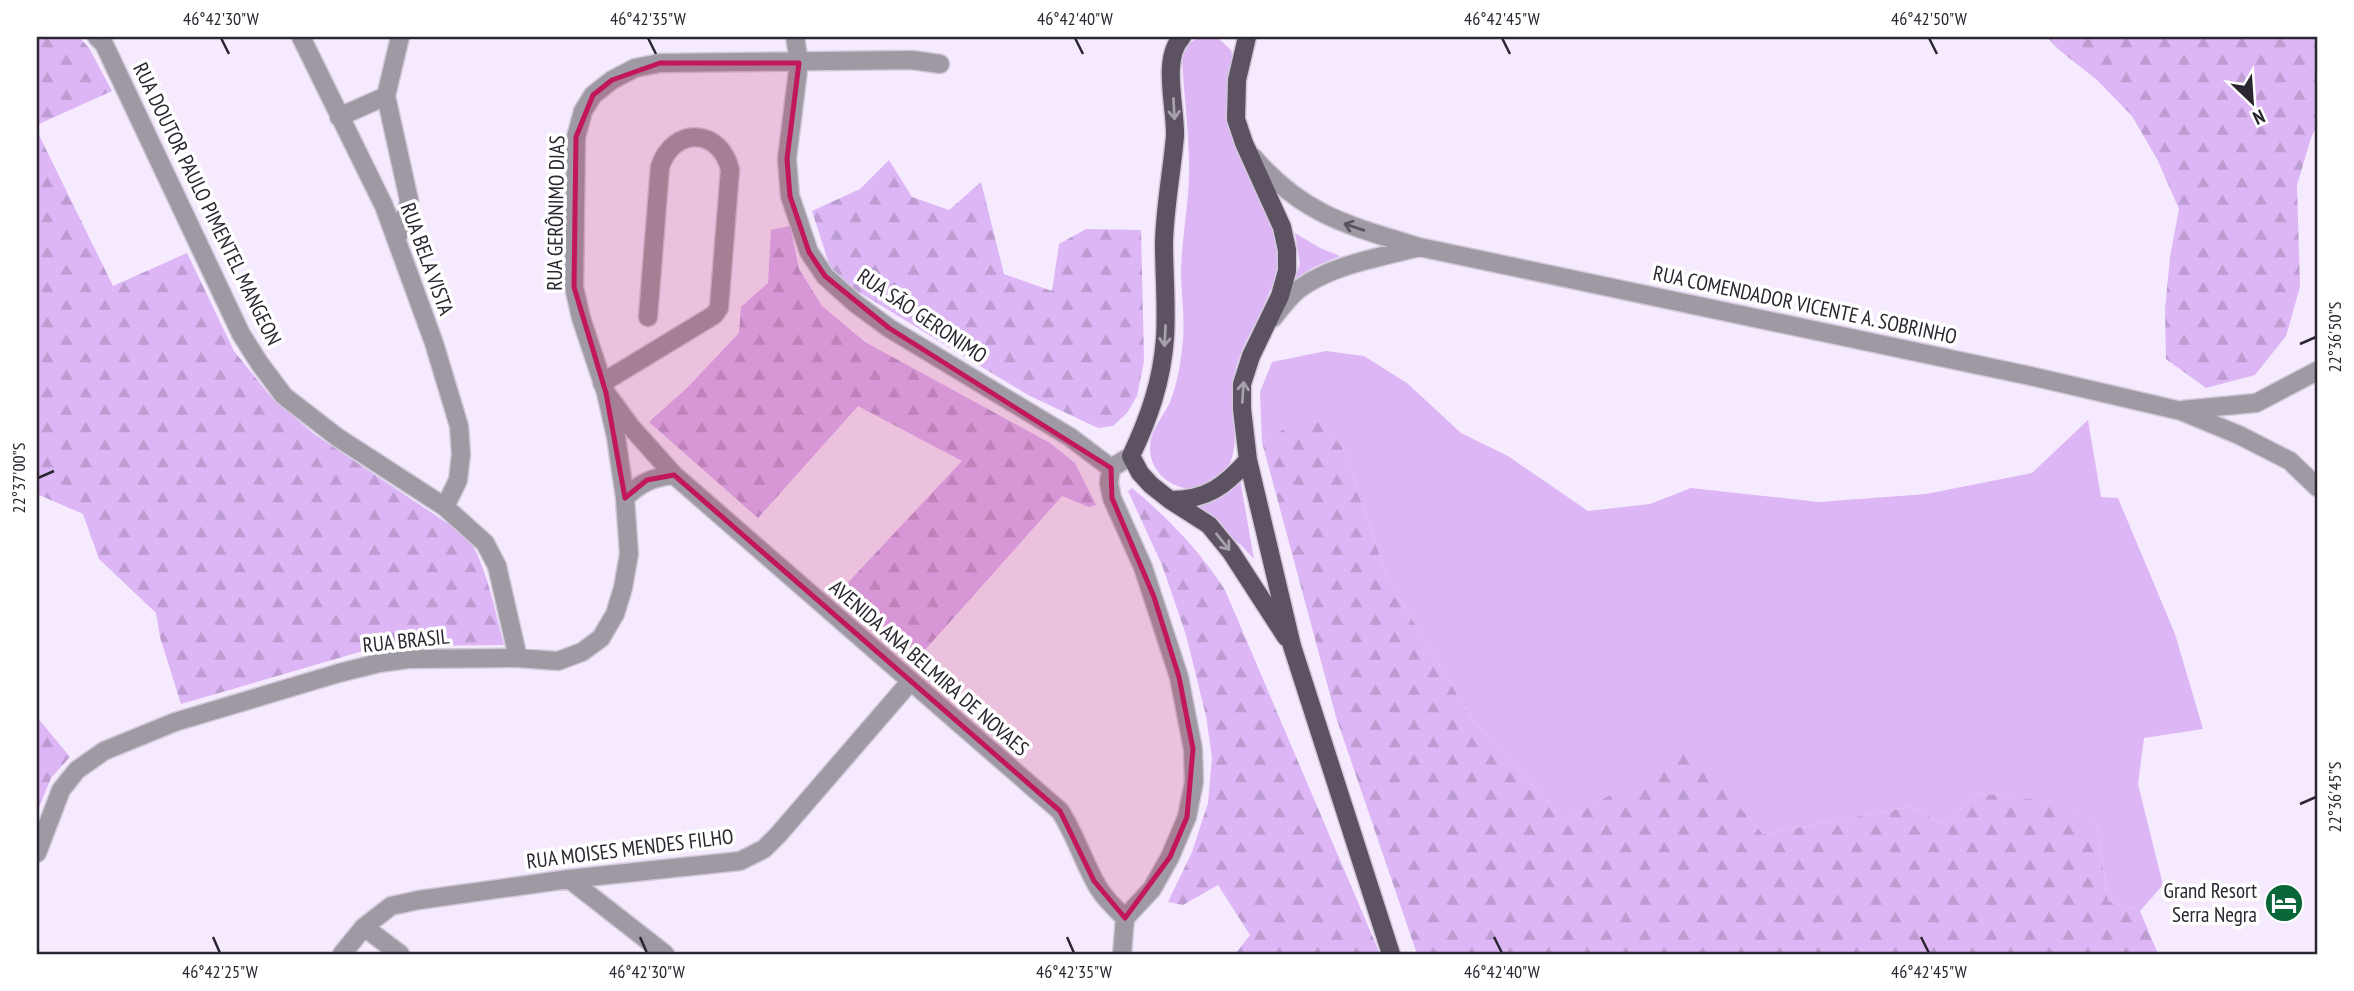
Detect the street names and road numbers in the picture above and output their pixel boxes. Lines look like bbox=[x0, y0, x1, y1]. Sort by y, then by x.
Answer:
street label: RUA DOUTOR PAULO PIMENTEL MANGEON bbox=[127, 58, 288, 350]
street label: RUA GERÔNIMO DIAS bbox=[541, 135, 570, 291]
street label: RUA BELA VISTA bbox=[395, 199, 460, 319]
street label: RUA COMENDADOR VICENTE A. SOBRINHO bbox=[1651, 259, 1959, 350]
street label: RUA SÃO GERONIMO bbox=[852, 262, 992, 369]
street label: AVENIDA ANA BELMIRA DE NOVAES bbox=[824, 574, 1035, 762]
street label: RUA BRASIL bbox=[361, 623, 451, 658]
street label: RUA MOISES MENDES FILHO bbox=[525, 822, 735, 875]

